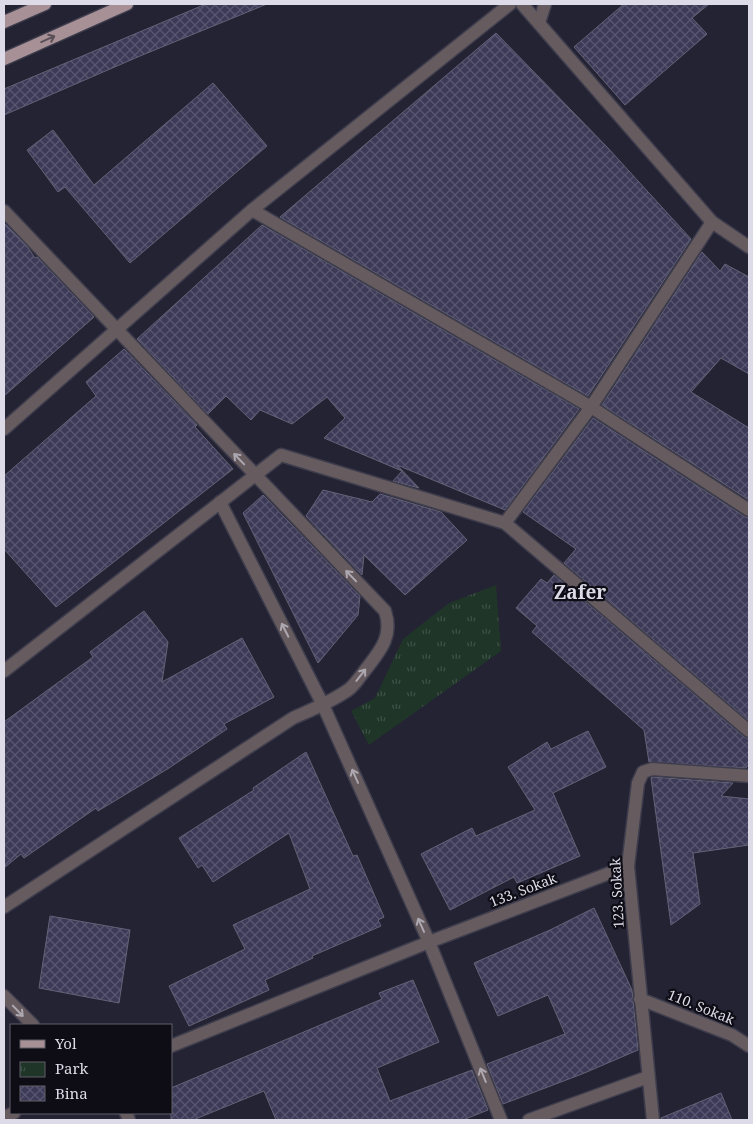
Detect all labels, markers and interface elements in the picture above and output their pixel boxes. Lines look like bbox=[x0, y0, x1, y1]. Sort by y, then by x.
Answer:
one-way arrow bbox=[40, 34, 55, 44]
one-way arrow bbox=[233, 452, 245, 465]
one-way arrow bbox=[345, 570, 357, 582]
district label: Zafer bbox=[554, 579, 606, 605]
one-way arrow bbox=[280, 622, 290, 637]
one-way arrow bbox=[356, 668, 366, 682]
one-way arrow bbox=[350, 769, 359, 784]
street label: 123. Sokak bbox=[605, 856, 628, 929]
street label: 133. Sokak bbox=[486, 868, 560, 911]
one-way arrow bbox=[415, 918, 425, 933]
street label: 110. Sokak bbox=[665, 985, 738, 1029]
one-way arrow bbox=[12, 1004, 24, 1017]
legend bbox=[10, 1024, 172, 1114]
text: Yol bbox=[54, 1033, 77, 1053]
text: Park bbox=[55, 1058, 89, 1078]
one-way arrow bbox=[477, 1068, 487, 1083]
text: Bina bbox=[55, 1083, 88, 1103]

